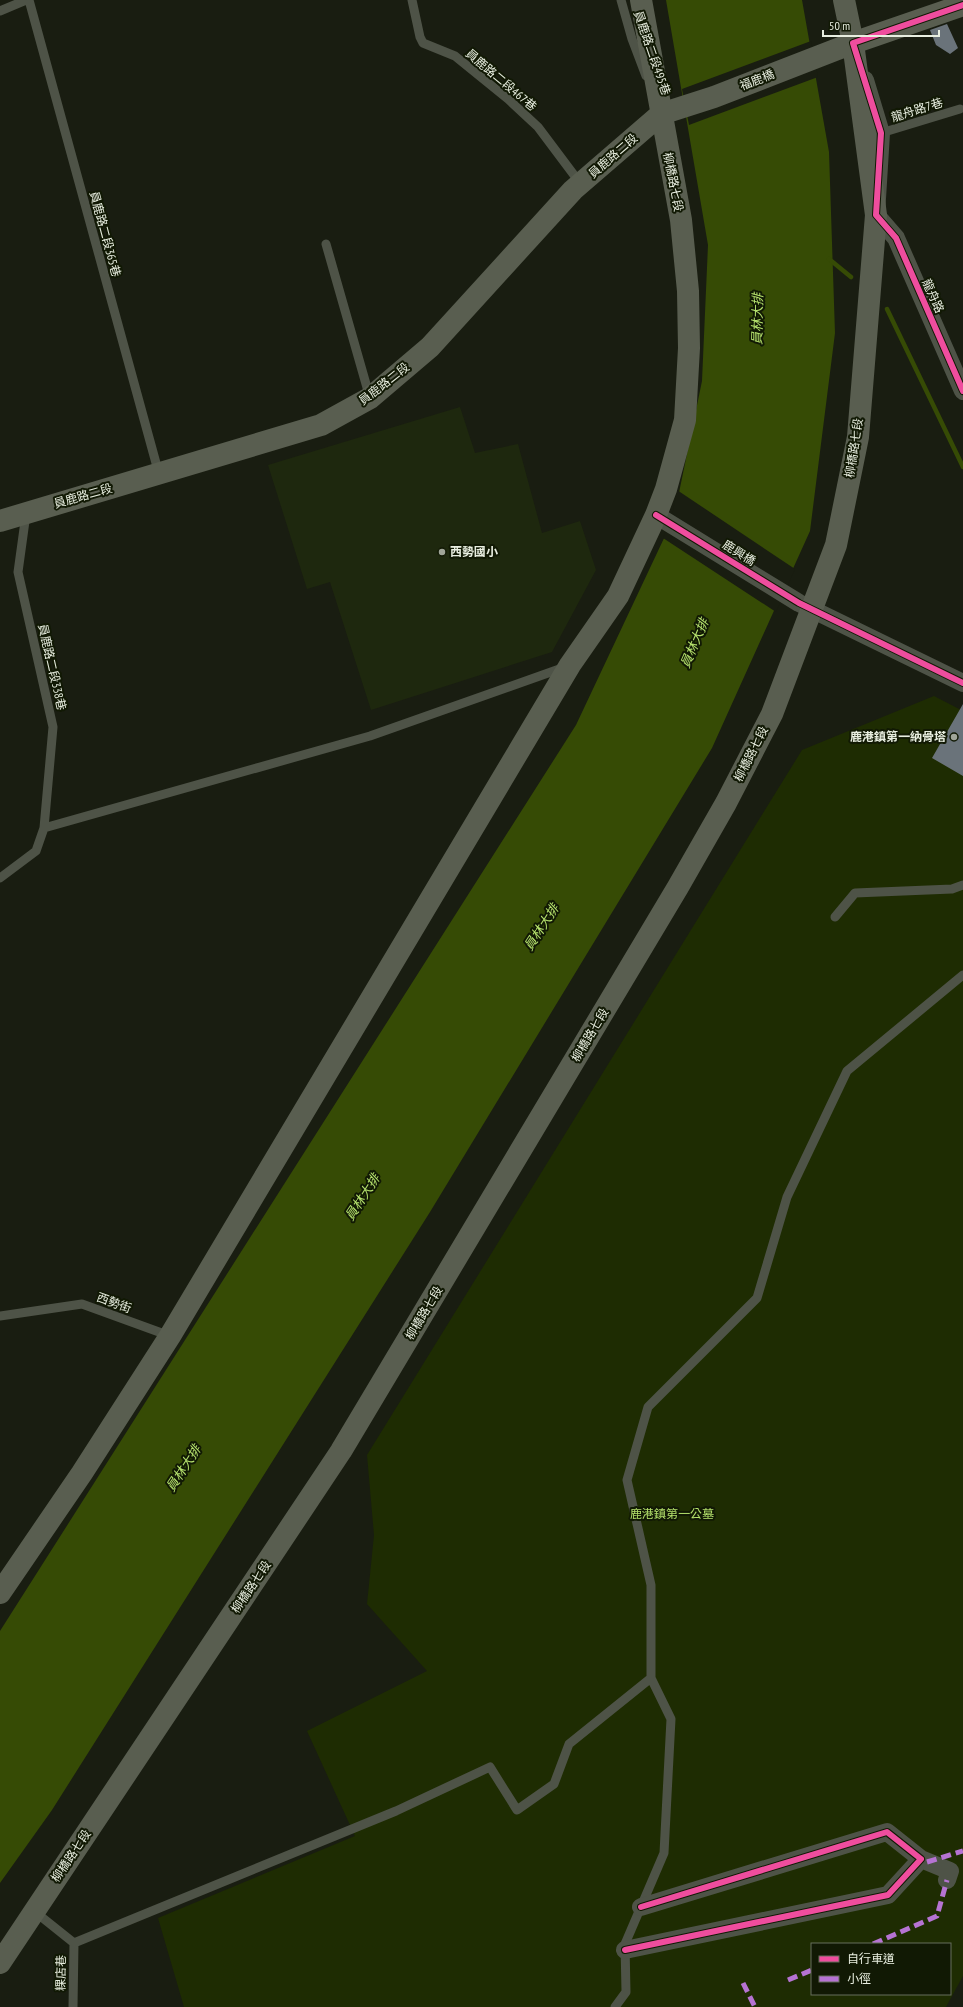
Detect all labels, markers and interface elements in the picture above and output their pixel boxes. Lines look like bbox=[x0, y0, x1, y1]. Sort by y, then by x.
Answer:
street label: 員鹿路二段495巷 bbox=[631, 9, 674, 97]
scale bar bbox=[823, 12, 939, 38]
text: 50 m bbox=[829, 18, 850, 33]
street label: 員鹿路二段467巷 bbox=[463, 46, 540, 114]
street label: 福鹿橋 bbox=[737, 66, 776, 93]
street label: 龍舟路7巷 bbox=[889, 95, 945, 125]
street label: 員鹿路二段 bbox=[585, 130, 640, 181]
street label: 柳橋路七段 bbox=[660, 151, 687, 213]
street label: 員鹿路二段365巷 bbox=[87, 189, 124, 278]
street label: 龍舟路 bbox=[919, 276, 948, 315]
water label: 員林大排 bbox=[749, 291, 766, 345]
street label: 員鹿路二段 bbox=[355, 359, 412, 408]
street label: 柳橋路七段 bbox=[841, 417, 866, 479]
street label: 員鹿路二段 bbox=[52, 480, 114, 511]
street label: 鹿興橋 bbox=[720, 537, 759, 568]
place label: 西勢國小 bbox=[450, 544, 498, 559]
marker: 西勢國小 bbox=[437, 547, 447, 557]
water label: 員林大排 bbox=[676, 614, 713, 670]
street label: 員鹿路二段338巷 bbox=[35, 622, 70, 712]
street label: 柳橋路七段 bbox=[730, 724, 771, 784]
place label: 鹿港鎮第一納骨塔 bbox=[850, 729, 946, 744]
marker: 鹿港鎮第一納骨塔 bbox=[949, 732, 959, 742]
water label: 員林大排 bbox=[520, 899, 564, 954]
street label: 柳橋路七段 bbox=[568, 1005, 611, 1064]
water label: 員林大排 bbox=[341, 1169, 385, 1224]
street label: 柳橋路七段 bbox=[402, 1283, 445, 1342]
street label: 西勢街 bbox=[95, 1289, 134, 1316]
water label: 員林大排 bbox=[162, 1440, 206, 1495]
park label: 鹿港鎮第一公墓 bbox=[630, 1506, 714, 1521]
street label: 柳橋路七段 bbox=[228, 1558, 274, 1616]
street label: 柳橋路七段 bbox=[48, 1827, 94, 1885]
legend bbox=[811, 1943, 951, 1995]
text: 自行車道 bbox=[847, 1951, 895, 1966]
street label: 粿店巷 bbox=[53, 1955, 68, 1991]
text: 小徑 bbox=[847, 1971, 871, 1986]

